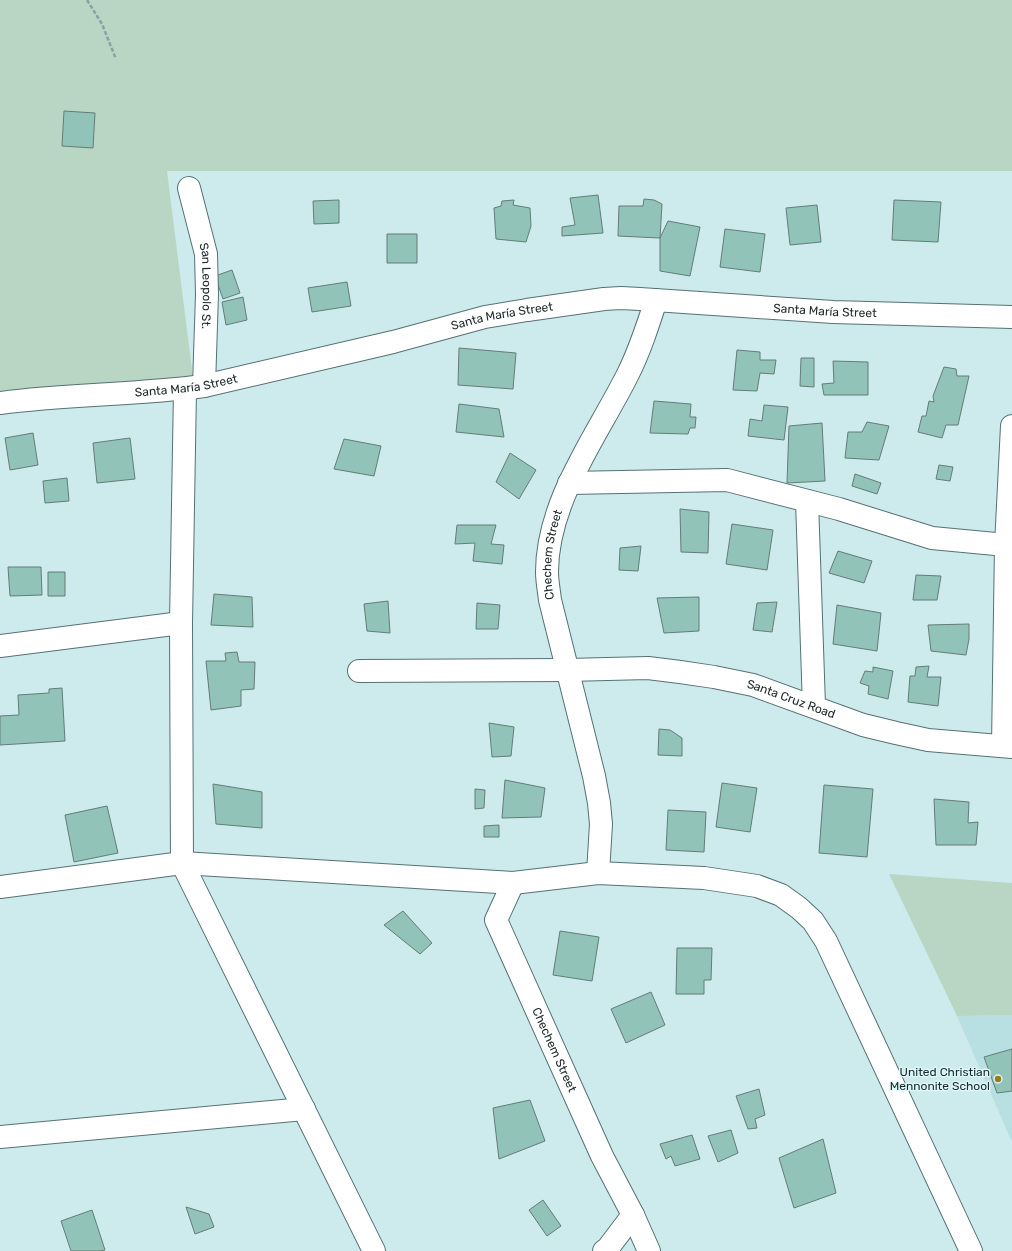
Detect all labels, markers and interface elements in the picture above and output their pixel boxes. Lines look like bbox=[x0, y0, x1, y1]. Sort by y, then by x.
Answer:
street label: San Leopolo St. bbox=[196, 241, 214, 329]
street label: Santa María Street bbox=[449, 299, 554, 333]
street label: Santa María Street bbox=[773, 301, 877, 320]
street label: Santa María Street bbox=[134, 371, 239, 399]
street label: Chechem Street bbox=[540, 508, 565, 601]
street label: Santa Cruz Road bbox=[746, 677, 837, 721]
street label: Chechem Street bbox=[529, 1005, 579, 1094]
place label: United Christian Mennonite School bbox=[890, 1065, 990, 1093]
marker: United Christian Mennonite School bbox=[993, 1074, 1003, 1084]

